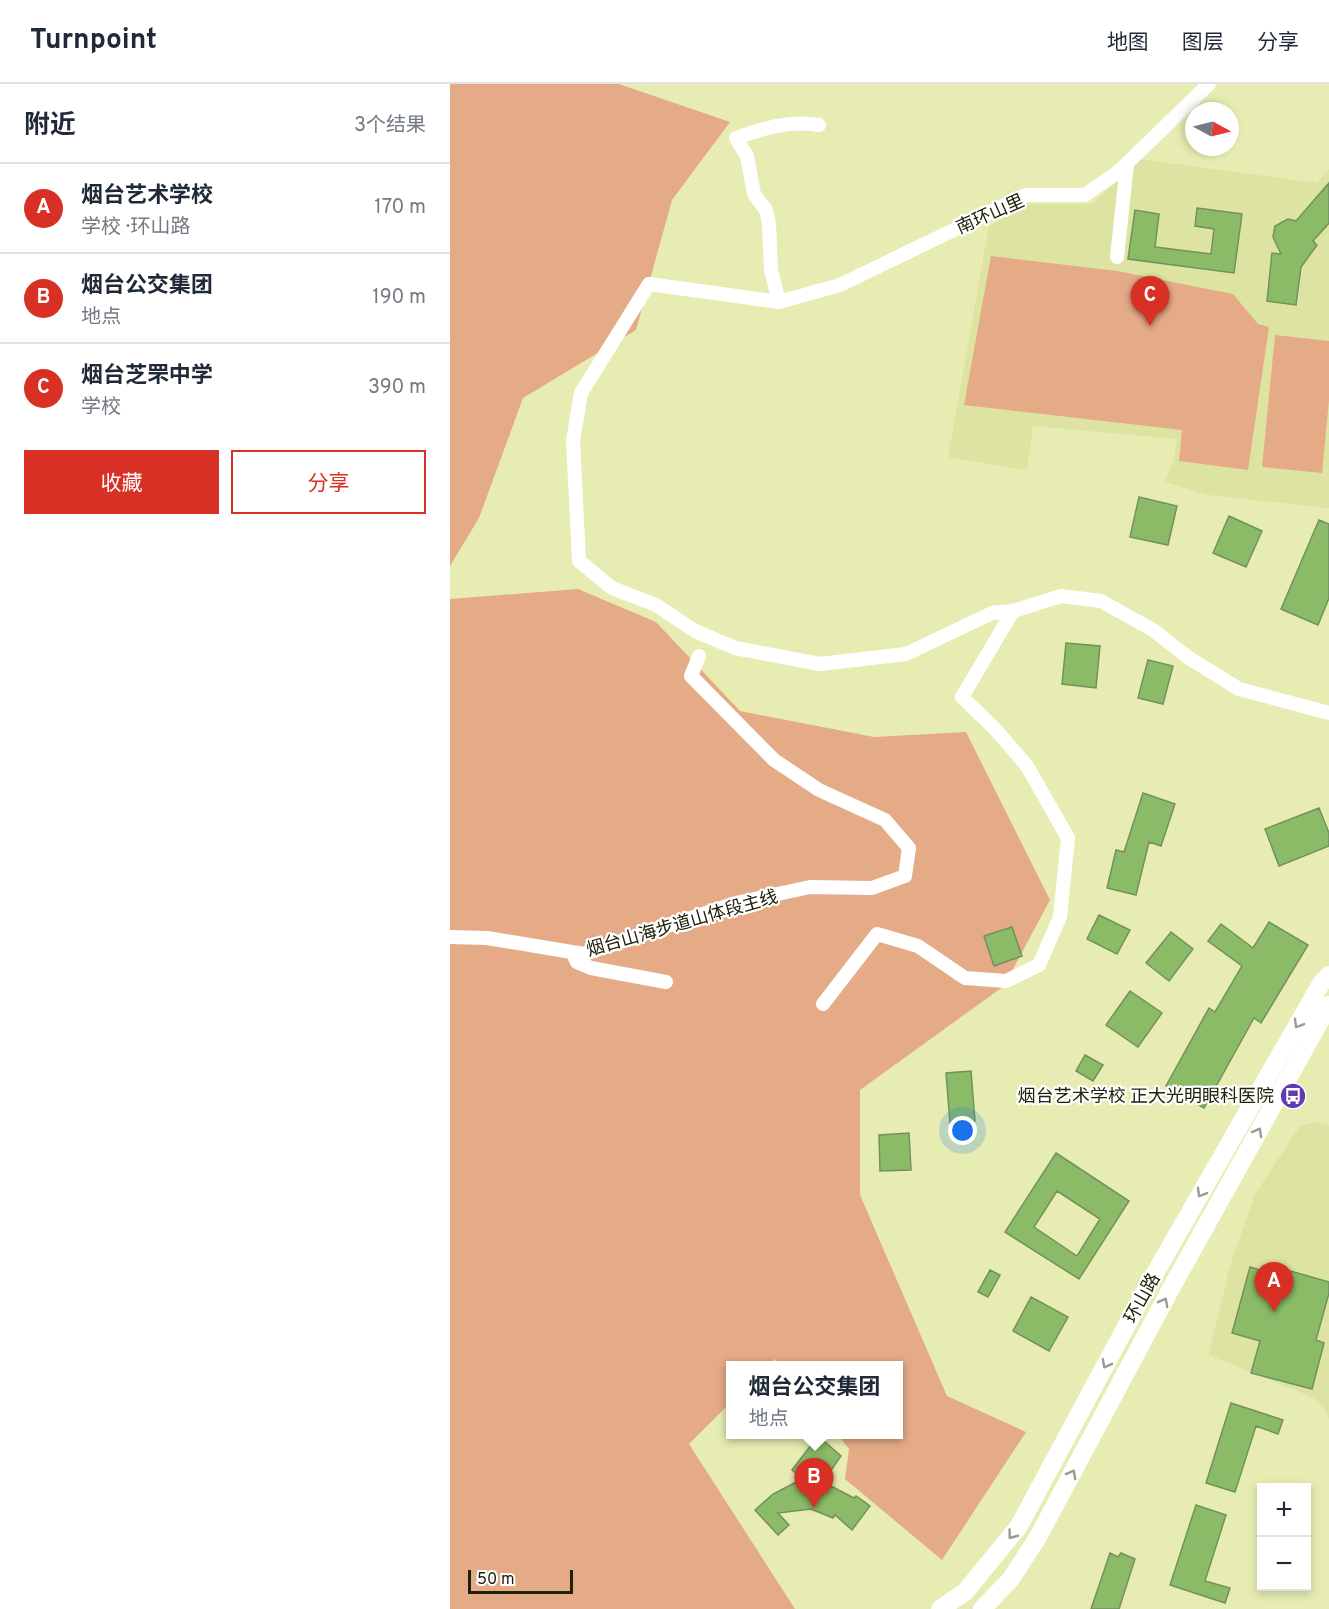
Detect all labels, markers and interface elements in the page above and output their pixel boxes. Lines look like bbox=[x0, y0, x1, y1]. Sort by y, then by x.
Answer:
text: Turnpoint bbox=[30, 23, 157, 59]
text: 地图 bbox=[1107, 30, 1149, 57]
text: 图层 bbox=[1182, 30, 1224, 57]
text: 分享 bbox=[1257, 30, 1299, 57]
north arrow bbox=[1185, 102, 1239, 156]
text: 附近 bbox=[24, 110, 76, 143]
text: 3个结果 bbox=[354, 113, 426, 139]
text: 烟台艺术学校 bbox=[81, 183, 213, 210]
street label: 南环山里 bbox=[953, 190, 1028, 241]
text: A bbox=[36, 195, 51, 221]
text: 170 m bbox=[374, 195, 426, 221]
text: 学校 · 环山路 bbox=[81, 215, 190, 241]
text: 烟台公交集团 bbox=[81, 273, 213, 300]
pin: C bbox=[1130, 276, 1170, 326]
text: B bbox=[37, 285, 50, 311]
text: 190 m bbox=[372, 285, 426, 311]
text: 地点 bbox=[81, 305, 121, 331]
text: 烟台芝罘中学 bbox=[81, 363, 213, 390]
text: C bbox=[37, 375, 50, 401]
text: 390 m bbox=[368, 375, 426, 401]
text: 学校 bbox=[81, 395, 121, 421]
button: 收藏 bbox=[24, 450, 219, 514]
button: 分享 bbox=[231, 450, 426, 514]
street label: 烟台山海步道山体段主线 bbox=[584, 886, 781, 963]
one-way arrow bbox=[1293, 1018, 1305, 1028]
bus stop icon: 烟台艺术学校 正大光明眼科医院 bbox=[1278, 1081, 1308, 1111]
place label: 烟台艺术学校 正大光明眼科医院 bbox=[1018, 1086, 1274, 1109]
your location bbox=[948, 1116, 977, 1145]
one-way arrow bbox=[1251, 1127, 1263, 1138]
one-way arrow bbox=[1196, 1187, 1208, 1197]
pin: A bbox=[1254, 1262, 1294, 1312]
street label: 环山路 bbox=[1120, 1270, 1166, 1328]
one-way arrow bbox=[1157, 1298, 1168, 1308]
one-way arrow bbox=[1102, 1358, 1113, 1368]
popup bbox=[726, 1361, 903, 1439]
text: 烟台公交集团 bbox=[748, 1375, 881, 1402]
text: 地点 bbox=[748, 1407, 788, 1433]
pin: B bbox=[794, 1458, 834, 1508]
one-way arrow bbox=[1065, 1470, 1076, 1480]
map controls bbox=[1257, 1483, 1311, 1591]
button: + bbox=[1257, 1483, 1311, 1537]
one-way arrow bbox=[1009, 1528, 1020, 1539]
button: − bbox=[1257, 1537, 1311, 1591]
scale bar bbox=[468, 1567, 573, 1594]
text: 50 m bbox=[477, 1570, 515, 1590]

